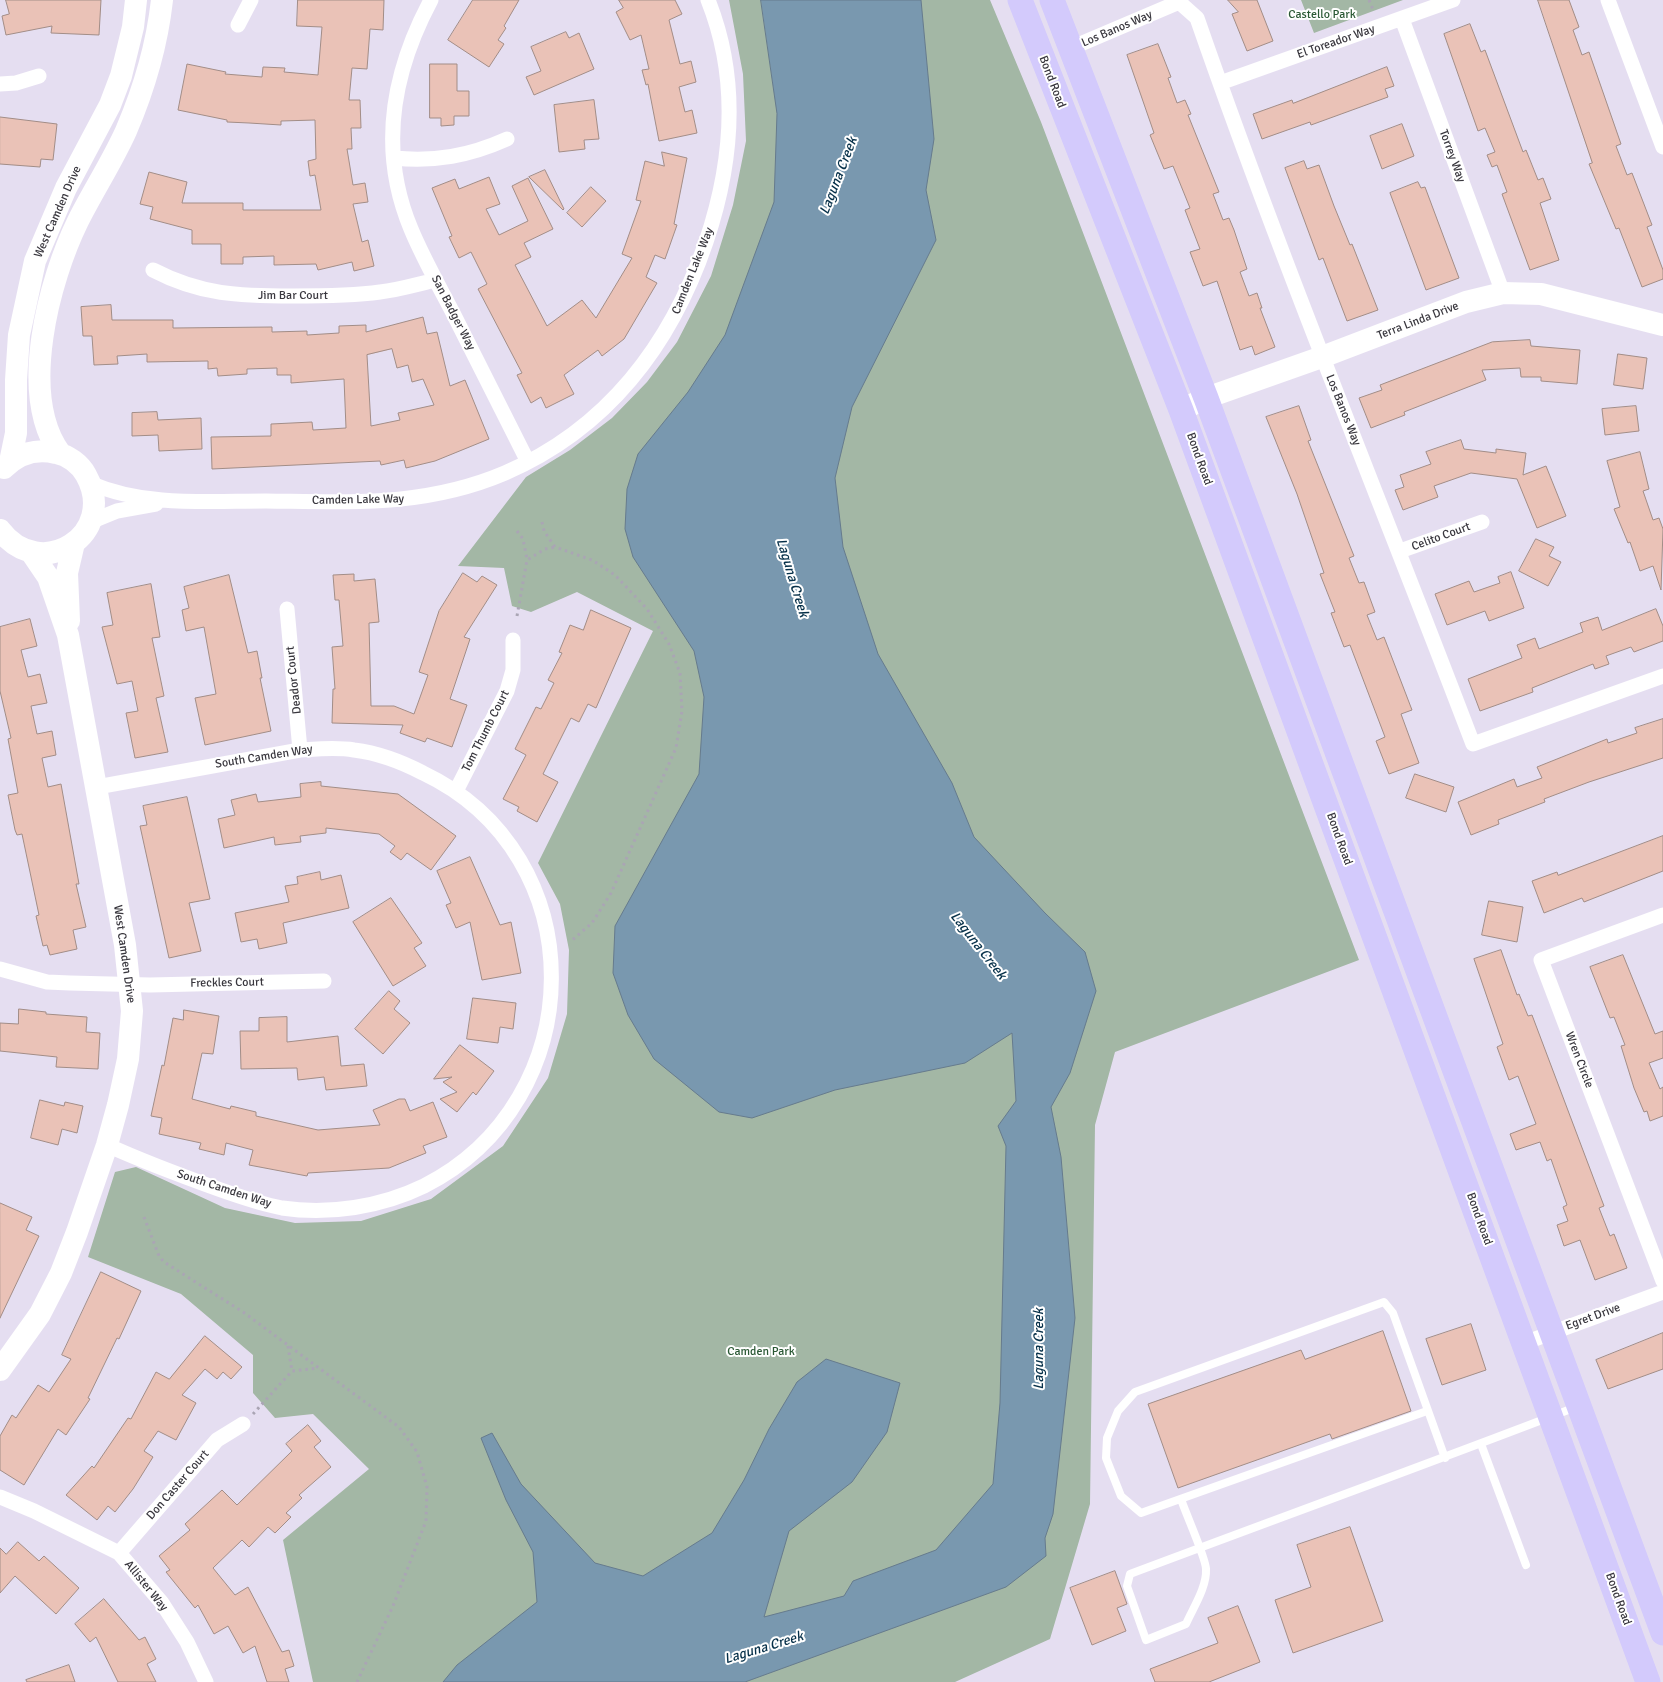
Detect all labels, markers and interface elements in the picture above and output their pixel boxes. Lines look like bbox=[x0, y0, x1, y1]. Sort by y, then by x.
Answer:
street label: Los Banos Way bbox=[1079, 8, 1155, 50]
park label: Castello Park bbox=[1288, 8, 1356, 22]
street label: El Toreador Way bbox=[1295, 22, 1377, 62]
street label: Bond Road bbox=[1035, 54, 1069, 110]
street label: Torrey Way bbox=[1436, 128, 1468, 184]
water label: Laguna Creek bbox=[817, 135, 861, 217]
street label: West Camden Drive bbox=[31, 164, 85, 260]
street label: Camden Lake Way bbox=[669, 226, 717, 316]
street label: San Badger Way bbox=[428, 273, 478, 353]
street label: Jim Bar Court bbox=[258, 289, 328, 303]
street label: Terra Linda Drive bbox=[1375, 299, 1461, 343]
street label: Los Banos Way bbox=[1322, 372, 1364, 448]
street label: Bond Road bbox=[1183, 431, 1215, 487]
street label: Camden Lake Way bbox=[312, 492, 404, 508]
street label: Celito Court bbox=[1410, 520, 1472, 554]
water label: Laguna Creek bbox=[772, 537, 812, 619]
street label: Deador Court bbox=[283, 645, 305, 715]
street label: Tom Thumb Court bbox=[459, 688, 513, 774]
street label: South Camden Way bbox=[214, 742, 314, 772]
street label: Bond Road bbox=[1323, 811, 1355, 867]
street label: West Camden Drive bbox=[110, 904, 138, 1004]
water label: Laguna Creek bbox=[946, 909, 1010, 983]
street label: Freckles Court bbox=[190, 975, 264, 991]
street label: Wren Circle bbox=[1562, 1030, 1596, 1090]
street label: South Camden Way bbox=[175, 1167, 273, 1211]
street label: Bond Road bbox=[1463, 1191, 1495, 1247]
street label: Egret Drive bbox=[1564, 1301, 1622, 1333]
water label: Laguna Creek bbox=[1031, 1308, 1047, 1390]
park label: Camden Park bbox=[727, 1345, 795, 1359]
street label: Don Caster Court bbox=[144, 1447, 212, 1523]
street label: Allister Way bbox=[121, 1558, 171, 1614]
street label: Bond Road bbox=[1602, 1571, 1634, 1627]
water label: Laguna Creek bbox=[723, 1628, 805, 1668]

